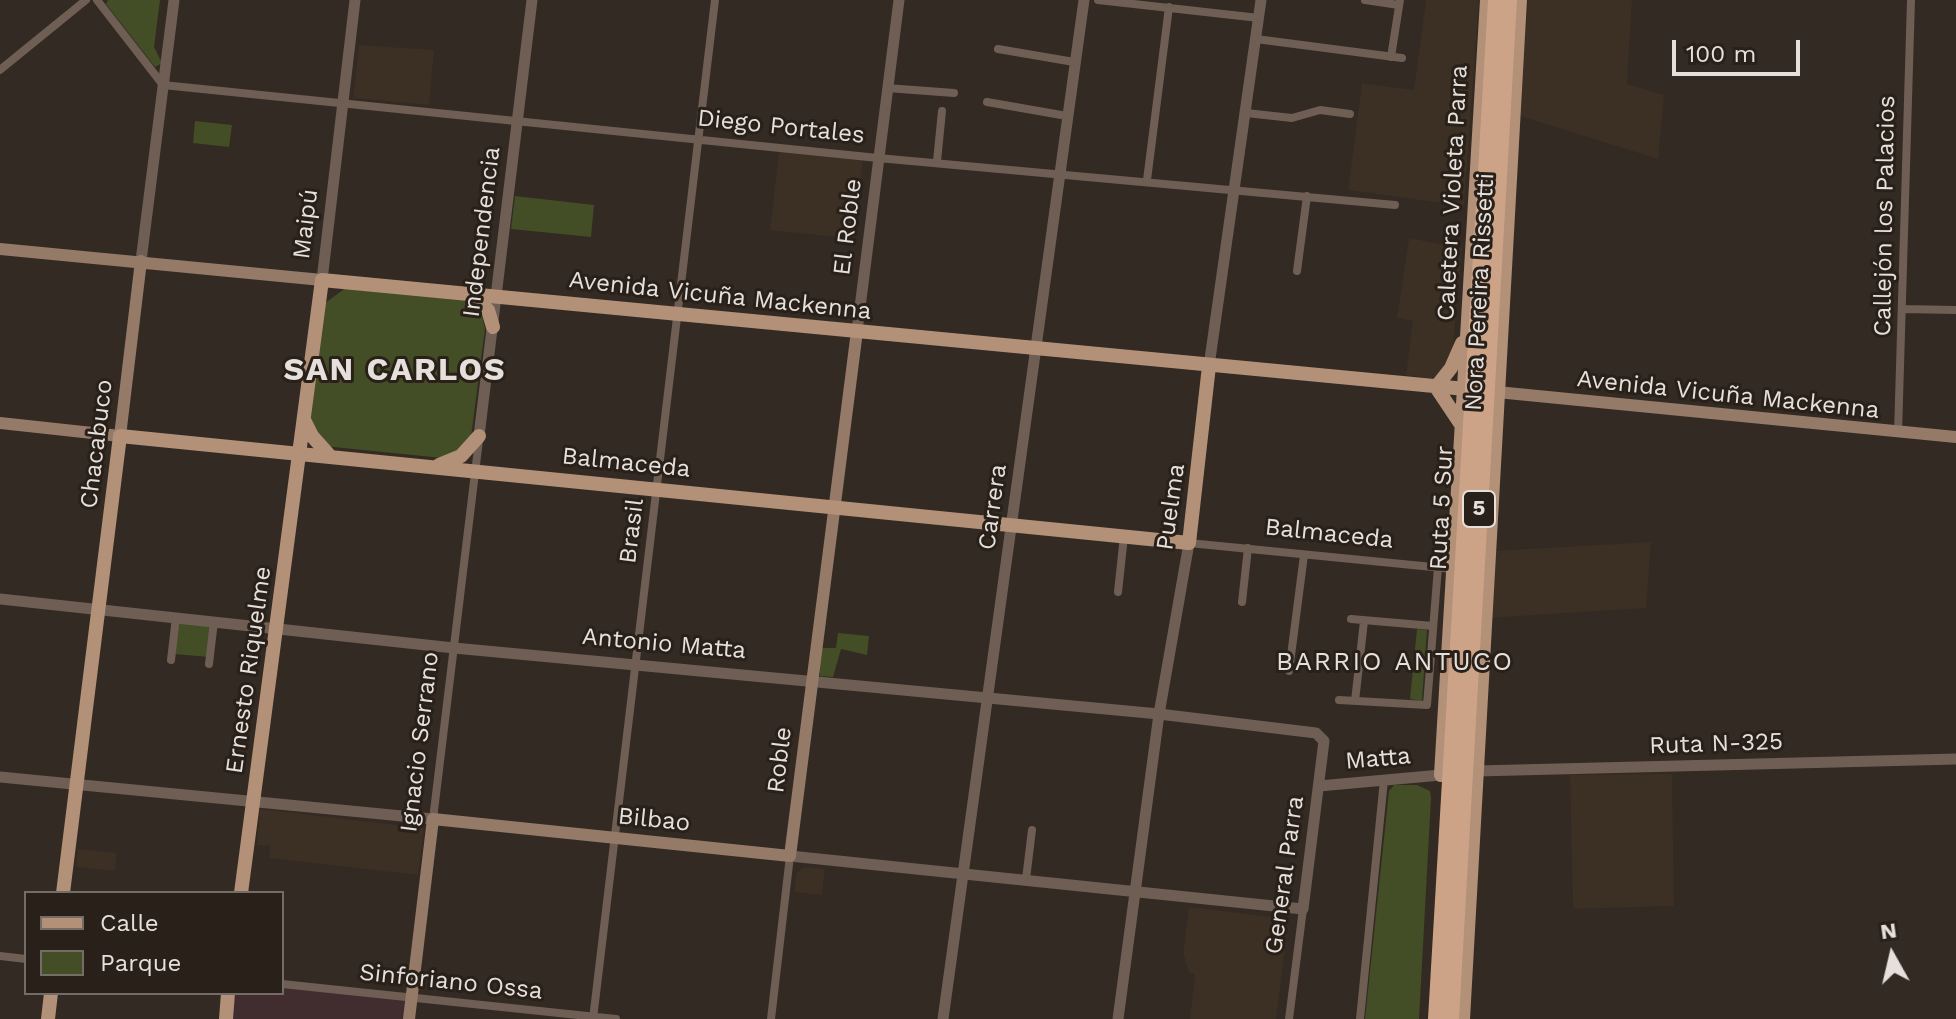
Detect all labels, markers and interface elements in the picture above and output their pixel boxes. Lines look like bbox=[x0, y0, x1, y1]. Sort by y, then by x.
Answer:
scale bar bbox=[1676, 24, 1804, 74]
text: 100 m bbox=[1686, 40, 1756, 68]
street label: Caletera Violeta Parra bbox=[1432, 64, 1474, 322]
street label: Callejón los Palacios bbox=[1868, 95, 1902, 337]
street label: Diego Portales bbox=[696, 104, 866, 150]
street label: Independencia bbox=[457, 145, 507, 319]
street label: Nora Pereira Rissetti bbox=[1459, 172, 1501, 412]
street label: El Roble bbox=[828, 177, 868, 277]
street label: Maipú bbox=[287, 187, 325, 261]
street label: Avenida Vicuña Mackenna bbox=[567, 266, 873, 326]
district label: SAN CARLOS bbox=[283, 352, 507, 390]
street label: Avenida Vicuña Mackenna bbox=[1575, 365, 1881, 425]
street label: Chacabuco bbox=[75, 378, 119, 510]
street label: Balmaceda bbox=[560, 442, 692, 484]
street label: Ruta 5 Sur bbox=[1424, 445, 1460, 571]
street label: Carrera bbox=[973, 462, 1013, 552]
street label: Puelma bbox=[1151, 462, 1191, 552]
road number: 5 bbox=[1463, 491, 1495, 527]
street label: Brasil bbox=[614, 497, 650, 565]
street label: Balmaceda bbox=[1263, 513, 1395, 555]
street label: Ernesto Riquelme bbox=[220, 564, 278, 776]
street label: Antonio Matta bbox=[581, 622, 747, 666]
district label: BARRIO ANTUCO bbox=[1276, 646, 1514, 678]
street label: Ignacio Serrano bbox=[395, 650, 445, 834]
street label: Roble bbox=[762, 725, 798, 795]
street label: Ruta N-325 bbox=[1649, 727, 1783, 761]
street label: Matta bbox=[1344, 742, 1412, 776]
street label: General Parra bbox=[1260, 794, 1310, 956]
street label: Bilbao bbox=[616, 802, 692, 838]
legend bbox=[24, 891, 284, 995]
text: Calle bbox=[100, 909, 159, 937]
north arrow bbox=[1852, 915, 1932, 995]
text: N bbox=[1879, 917, 1898, 944]
text: Parque bbox=[100, 949, 181, 977]
street label: Sinforiano Ossa bbox=[358, 958, 544, 1006]

